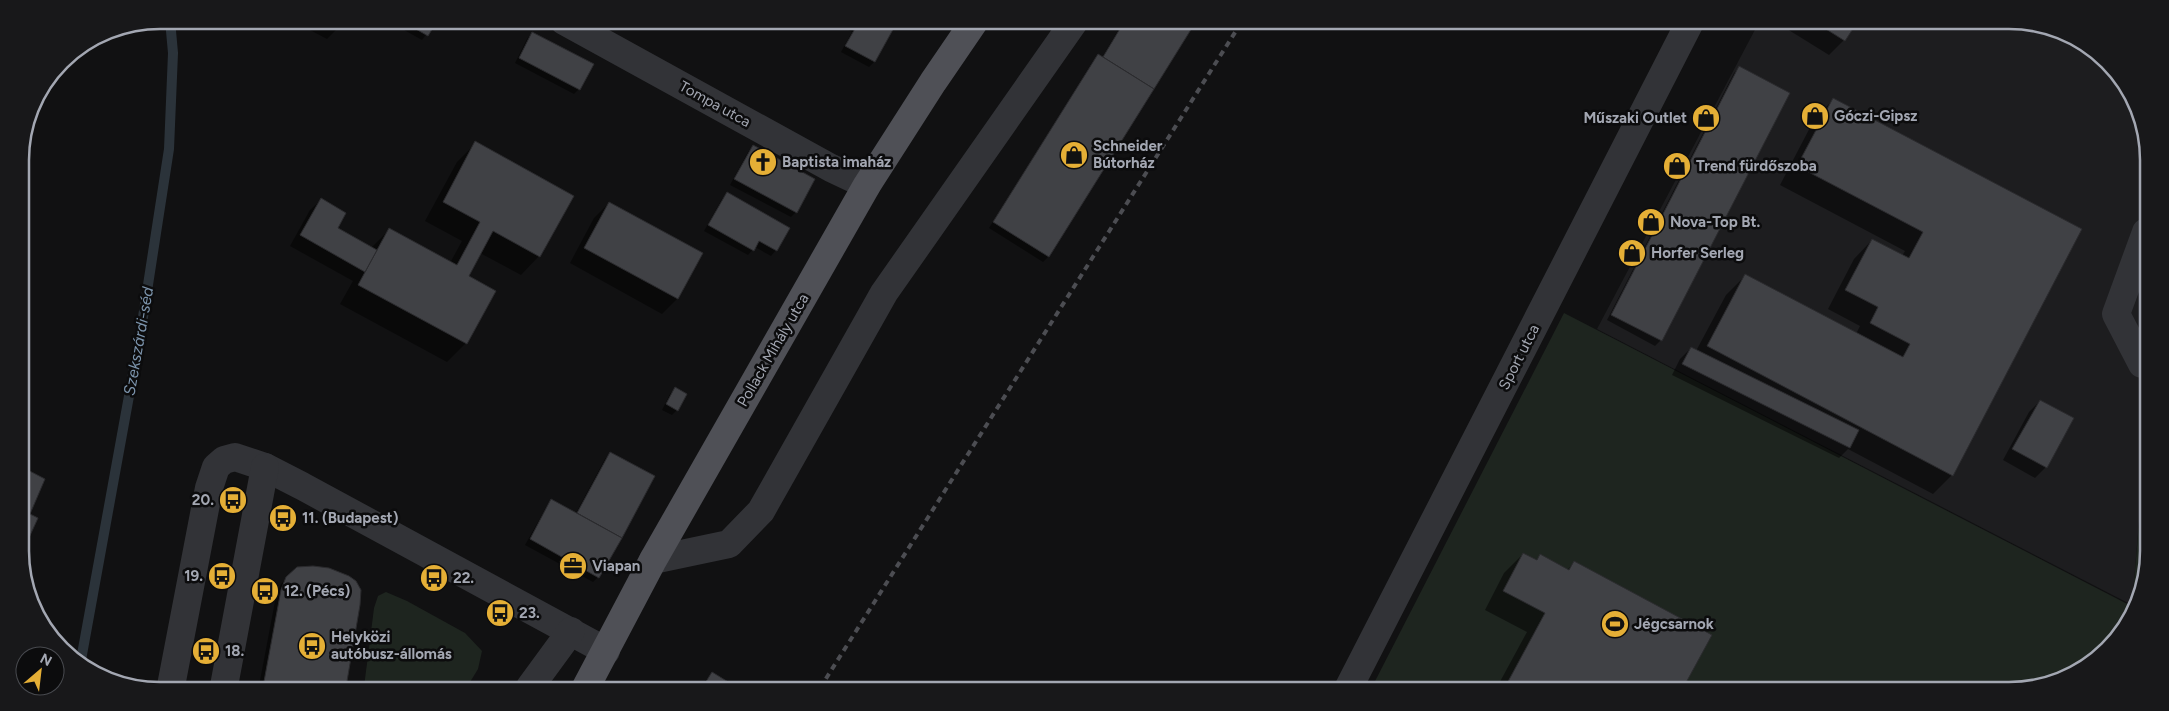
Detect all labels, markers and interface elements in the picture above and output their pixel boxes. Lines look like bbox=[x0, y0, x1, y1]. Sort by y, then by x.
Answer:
street label: Tompa utca bbox=[676, 77, 754, 131]
shop icon: Góczi-Gipsz bbox=[1800, 101, 1830, 131]
shop icon: Műszaki Outlet bbox=[1691, 103, 1721, 133]
place label: Góczi-Gipsz bbox=[1834, 107, 1918, 125]
place label: Műszaki Outlet bbox=[1584, 109, 1687, 127]
place label: Schneider Bútorház bbox=[1093, 137, 1163, 172]
shop icon: Schneider Bútorház bbox=[1059, 140, 1089, 170]
church icon: Baptista imaház bbox=[748, 147, 778, 177]
shop icon: Trend fürdőszoba bbox=[1662, 151, 1692, 181]
place label: Baptista imaház bbox=[782, 153, 891, 171]
place label: Trend fürdőszoba bbox=[1696, 157, 1817, 175]
shop icon: Nova-Top Bt. bbox=[1636, 207, 1666, 237]
place label: Nova-Top Bt. bbox=[1670, 213, 1760, 231]
shop icon: Horfer Serleg bbox=[1617, 238, 1647, 268]
place label: Horfer Serleg bbox=[1651, 244, 1744, 262]
water label: Szekszárdi-séd bbox=[120, 285, 157, 397]
street label: Pollack Mihály utca bbox=[733, 290, 813, 410]
street label: Sport utca bbox=[1495, 321, 1543, 393]
bus stop icon: 20. bbox=[218, 485, 248, 515]
place label: 20. bbox=[192, 491, 214, 509]
bus stop icon: 11. (Budapest) bbox=[268, 503, 298, 533]
place label: 11. (Budapest) bbox=[302, 509, 399, 527]
office icon: Viapan bbox=[558, 551, 588, 581]
place label: Viapan bbox=[592, 557, 640, 575]
bus stop icon: 19. bbox=[207, 561, 237, 591]
bus stop icon: 22. bbox=[419, 563, 449, 593]
place label: 19. bbox=[184, 567, 203, 585]
place label: 22. bbox=[453, 569, 474, 587]
bus stop icon: 12. (Pécs) bbox=[250, 576, 280, 606]
place label: 12. (Pécs) bbox=[284, 582, 350, 600]
bus stop icon: 23. bbox=[485, 598, 515, 628]
place label: 23. bbox=[519, 604, 540, 622]
sports icon: Jégcsarnok bbox=[1600, 609, 1630, 639]
place label: Jégcsarnok bbox=[1634, 615, 1714, 633]
place label: Helyközi autóbusz-állomás bbox=[331, 628, 452, 663]
bus stop icon: Helyközi autóbusz-állomás bbox=[297, 631, 327, 661]
bus stop icon: 18. bbox=[191, 636, 221, 666]
place label: 18. bbox=[225, 642, 245, 660]
north arrow bbox=[15, 646, 65, 696]
text: N bbox=[37, 650, 55, 670]

